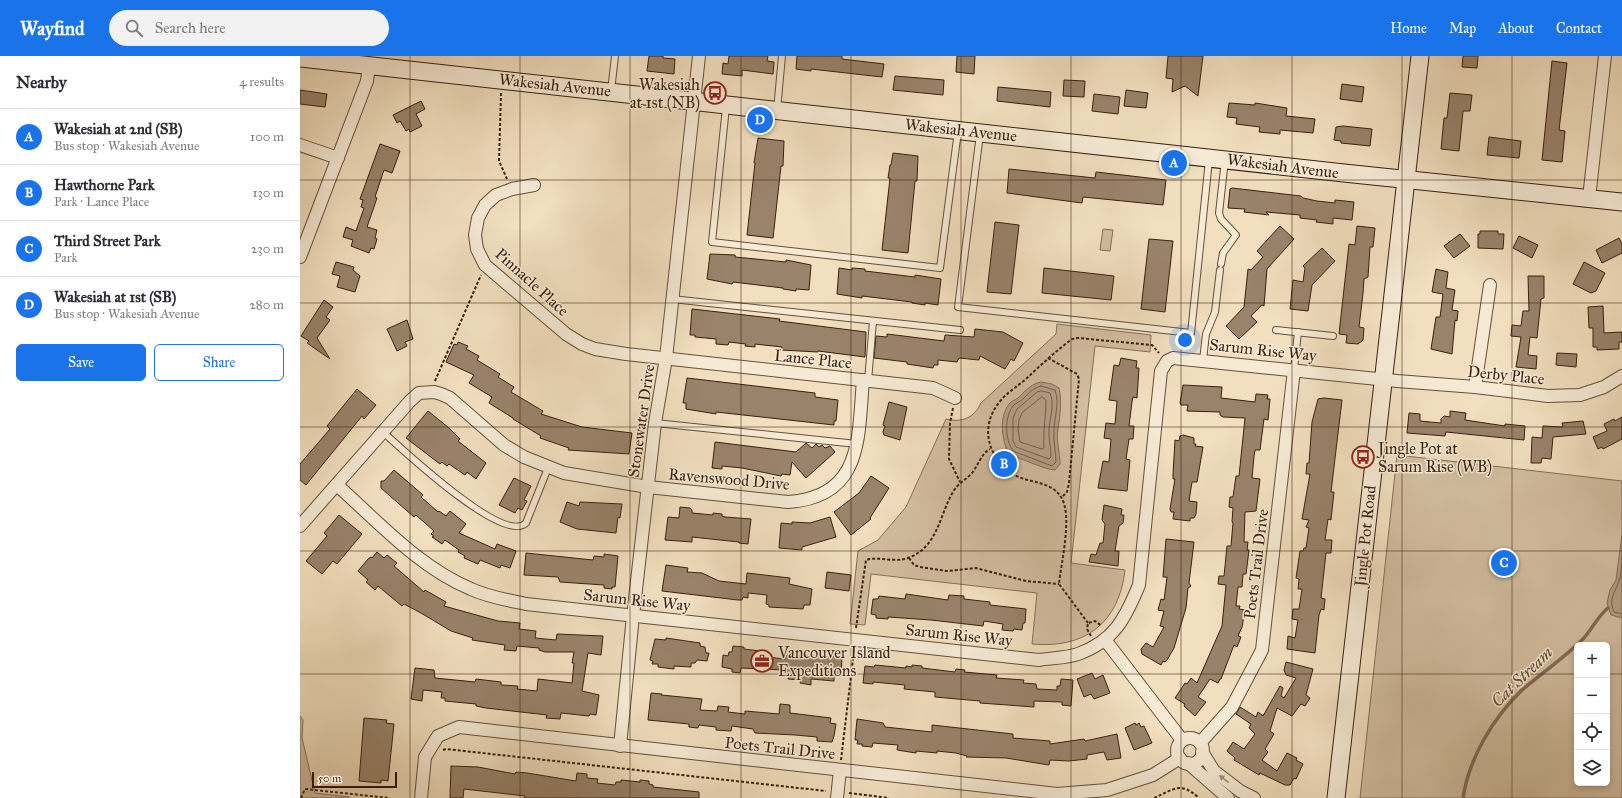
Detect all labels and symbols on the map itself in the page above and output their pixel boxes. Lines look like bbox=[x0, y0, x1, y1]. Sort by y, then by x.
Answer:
street label: Wakesiah Avenue bbox=[498, 70, 612, 100]
place label: Wakesiah at 1st (NB) bbox=[630, 75, 700, 113]
bus stop icon: Wakesiah at 1st (NB) bbox=[702, 80, 728, 106]
pin: D bbox=[747, 105, 773, 135]
street label: Wakesiah Avenue bbox=[904, 115, 1018, 145]
pin: A bbox=[1161, 148, 1187, 178]
street label: Wakesiah Avenue bbox=[1226, 150, 1340, 182]
street label: Pinnacle Place bbox=[491, 244, 573, 320]
your location bbox=[1175, 330, 1195, 350]
street label: Sarum Rise Way bbox=[1209, 335, 1318, 365]
street label: Lance Place bbox=[773, 345, 853, 373]
street label: Derby Place bbox=[1467, 362, 1546, 389]
street label: Stonewater Drive bbox=[624, 363, 658, 479]
place label: Jingle Pot at Sarum Rise (WB) bbox=[1376, 439, 1492, 477]
bus stop icon: Jingle Pot at Sarum Rise (WB) bbox=[1350, 444, 1376, 470]
pin: B bbox=[991, 449, 1017, 479]
street label: Ravenswood Drive bbox=[668, 464, 791, 494]
street label: Jingle Pot Road bbox=[1350, 485, 1381, 590]
street label: Poets Trail Drive bbox=[1240, 507, 1272, 620]
pin: C bbox=[1491, 548, 1517, 578]
street label: Sarum Rise Way bbox=[583, 585, 692, 615]
street label: Sarum Rise Way bbox=[905, 620, 1014, 650]
water label: Cat Stream bbox=[1487, 642, 1558, 712]
place label: Vancouver Island Expeditions bbox=[777, 643, 891, 680]
office icon: Vancouver Island Expeditions bbox=[749, 648, 775, 674]
street label: Poets Trail Drive bbox=[724, 733, 837, 763]
scale bar bbox=[312, 770, 397, 789]
one-way arrow bbox=[1219, 775, 1230, 783]

